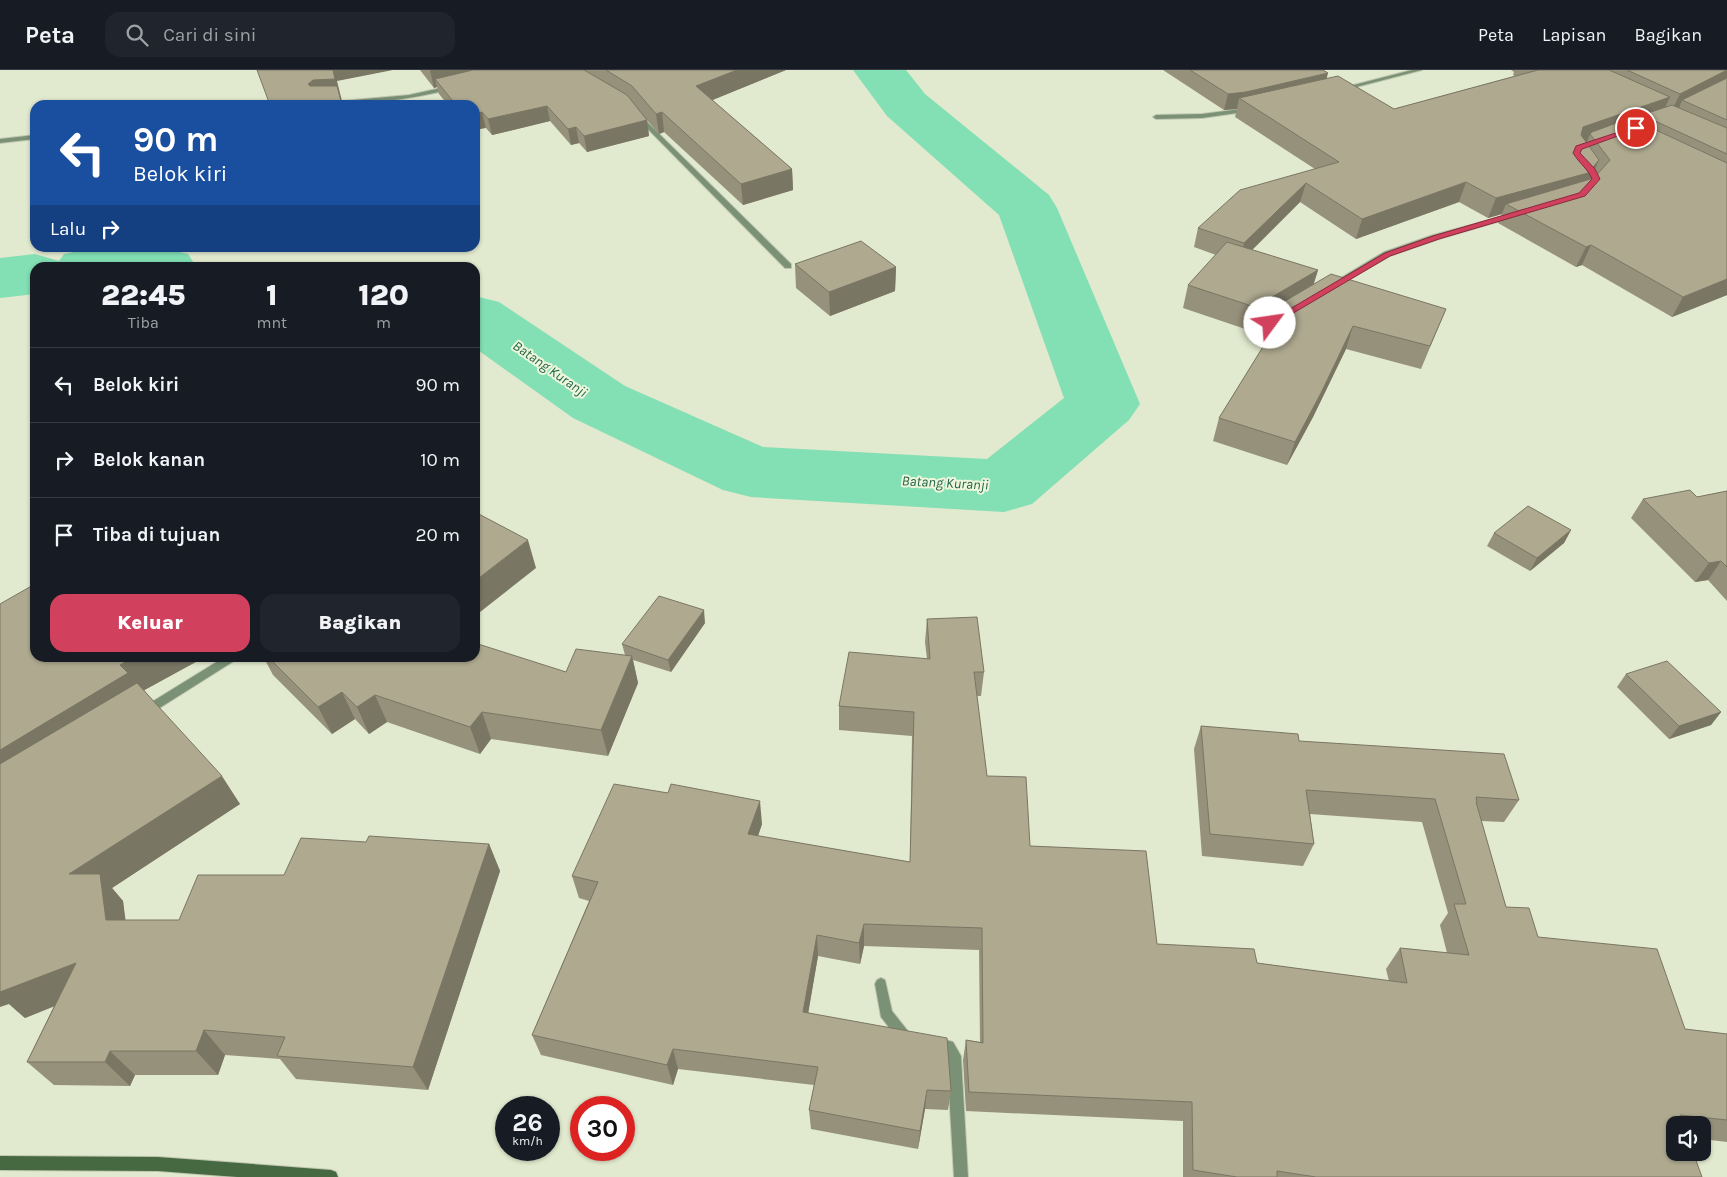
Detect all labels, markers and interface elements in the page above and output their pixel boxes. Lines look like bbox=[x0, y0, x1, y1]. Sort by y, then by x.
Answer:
search box bbox=[105, 12, 455, 57]
text: Peta bbox=[25, 21, 75, 49]
icon: search bbox=[123, 21, 151, 49]
text: Cari di sini bbox=[163, 24, 257, 46]
text: Peta bbox=[1478, 24, 1514, 46]
text: Lapisan bbox=[1542, 24, 1606, 46]
text: Bagikan bbox=[1634, 24, 1702, 46]
pin bbox=[1615, 107, 1657, 149]
icon: arrive bbox=[1622, 114, 1650, 142]
text: 90 m bbox=[133, 119, 219, 160]
icon: left bbox=[50, 120, 115, 185]
text: Belok kiri bbox=[133, 161, 227, 187]
icon: right bbox=[96, 215, 124, 243]
text: Lalu bbox=[50, 218, 86, 240]
text: 22:45 bbox=[101, 277, 185, 313]
text: 1 bbox=[266, 277, 278, 313]
text: 120 bbox=[358, 277, 409, 313]
position arrow bbox=[1243, 296, 1295, 348]
text: Tiba bbox=[128, 313, 159, 332]
text: mnt bbox=[256, 313, 287, 332]
text: m bbox=[376, 313, 391, 332]
water label: Batang Kuranji bbox=[510, 337, 591, 401]
icon: left bbox=[50, 371, 78, 399]
text: Belok kiri bbox=[93, 374, 179, 396]
text: 90 m bbox=[415, 374, 460, 396]
icon: right bbox=[50, 446, 78, 474]
text: Belok kanan bbox=[93, 449, 205, 471]
text: 10 m bbox=[420, 449, 460, 471]
water label: Batang Kuranji bbox=[901, 472, 989, 494]
icon: arrive bbox=[50, 521, 78, 549]
text: Tiba di tujuan bbox=[93, 524, 220, 546]
text: 20 m bbox=[415, 524, 460, 546]
button: Keluar bbox=[50, 594, 250, 652]
button: Bagikan bbox=[260, 594, 460, 652]
speed limit sign: 30 bbox=[570, 1096, 635, 1161]
text: 26 bbox=[512, 1108, 543, 1137]
map controls bbox=[1666, 1116, 1711, 1161]
button: sound bbox=[1666, 1116, 1711, 1161]
text: km/h bbox=[512, 1134, 543, 1148]

